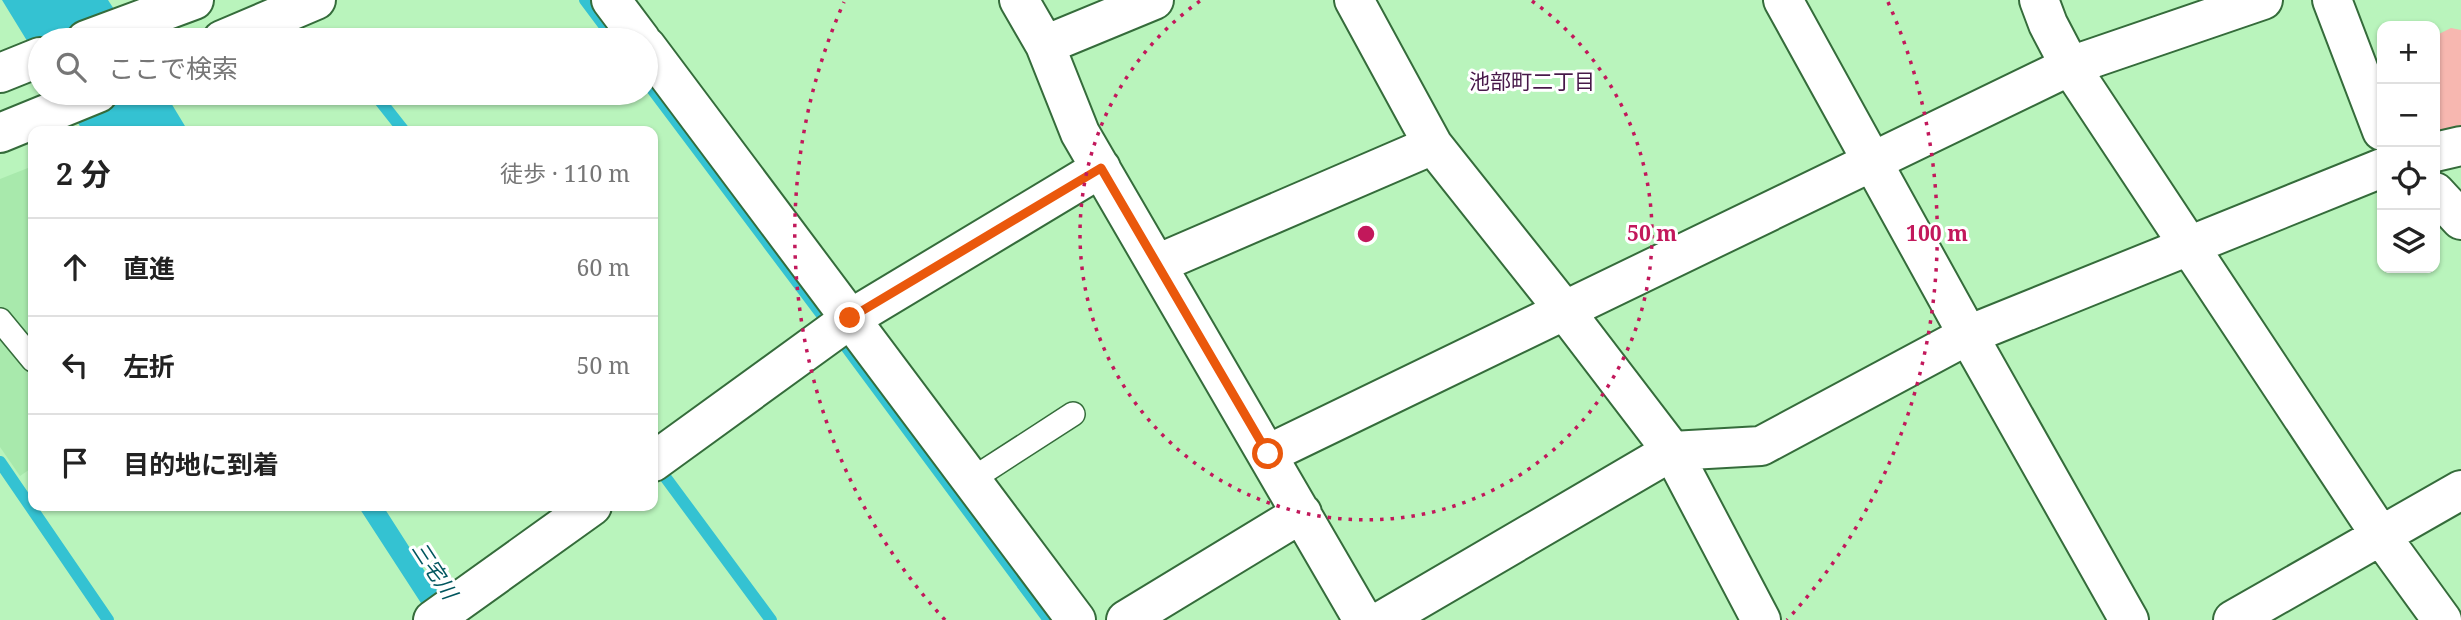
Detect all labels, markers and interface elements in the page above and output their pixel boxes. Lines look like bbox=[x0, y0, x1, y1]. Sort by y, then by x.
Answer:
map controls bbox=[2377, 21, 2440, 273]
button: + bbox=[2377, 21, 2440, 84]
search box bbox=[28, 28, 658, 105]
icon: search bbox=[52, 48, 90, 86]
text: ここで検索 bbox=[108, 50, 238, 86]
district label: 池部町二丁目 bbox=[1469, 67, 1595, 95]
button: − bbox=[2377, 84, 2440, 147]
button: locate bbox=[2377, 147, 2440, 210]
text: 2 分 bbox=[56, 153, 111, 194]
text: 徒歩 · 110 m bbox=[500, 157, 630, 189]
button: layers bbox=[2377, 210, 2440, 273]
text: 50 m bbox=[1627, 219, 1677, 247]
text: 100 m bbox=[1906, 219, 1968, 247]
centre of rings bbox=[1354, 222, 1378, 246]
icon: ahead bbox=[56, 248, 94, 286]
text: 直進 bbox=[123, 250, 175, 286]
text: 60 m bbox=[577, 251, 630, 283]
route end bbox=[834, 302, 865, 333]
icon: left bbox=[56, 346, 94, 384]
text: 左折 bbox=[123, 348, 175, 384]
text: 50 m bbox=[577, 349, 630, 381]
route start bbox=[1252, 438, 1283, 469]
icon: arrive bbox=[56, 444, 94, 482]
text: 目的地に到着 bbox=[123, 446, 279, 482]
water label: 三宅川 bbox=[406, 536, 465, 606]

